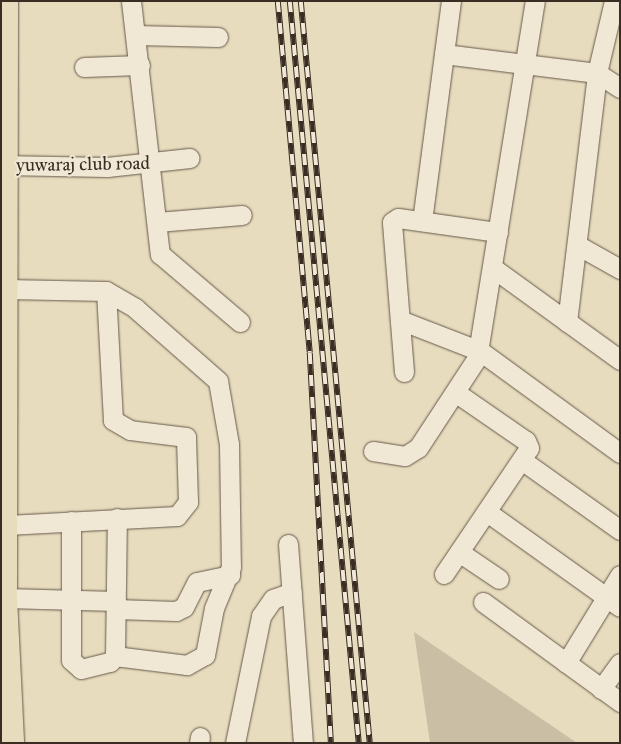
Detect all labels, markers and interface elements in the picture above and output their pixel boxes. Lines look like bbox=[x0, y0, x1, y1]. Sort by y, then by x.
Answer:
street label: yuwaraj club road bbox=[16, 151, 150, 177]

